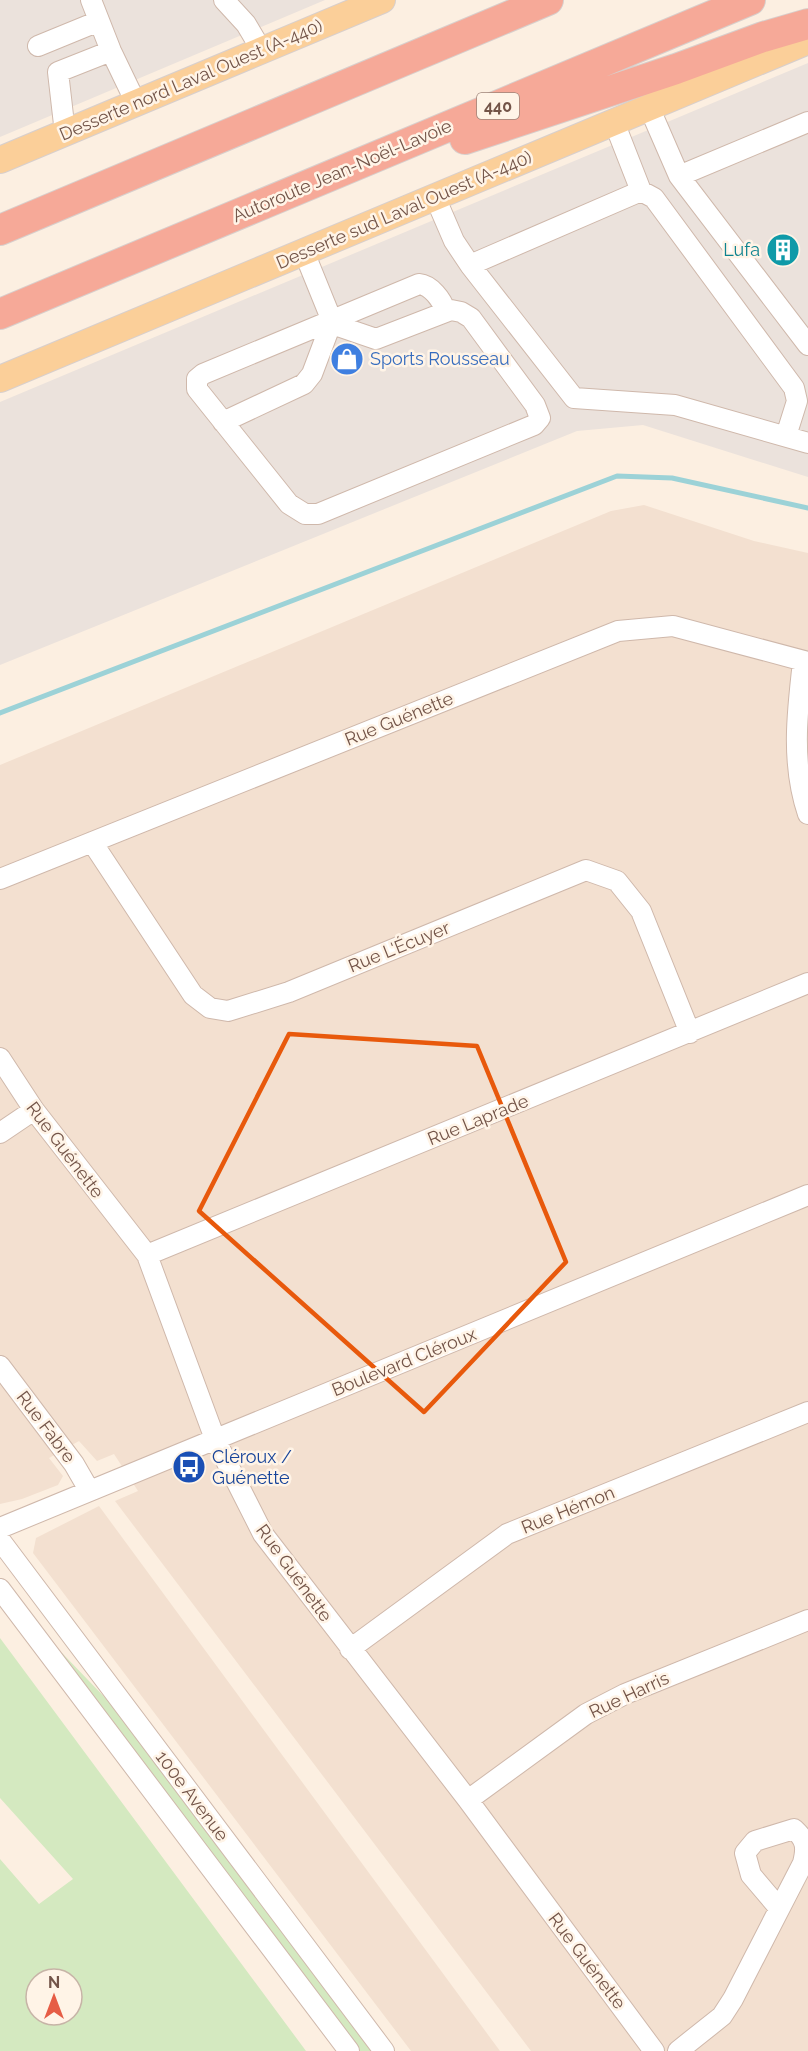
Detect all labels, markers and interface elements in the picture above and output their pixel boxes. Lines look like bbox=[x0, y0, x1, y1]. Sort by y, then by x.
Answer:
street label: Desserte nord Laval Ouest (A-440) bbox=[56, 14, 326, 145]
road number: 440 bbox=[477, 93, 519, 119]
street label: Autoroute Jean-Noël-Lavoie bbox=[229, 115, 455, 226]
street label: Desserte sud Laval Ouest (A-440) bbox=[273, 146, 535, 273]
building icon: Lufa bbox=[765, 232, 801, 268]
place label: Lufa bbox=[723, 239, 760, 260]
shop icon: Sports Rousseau bbox=[329, 341, 365, 377]
place label: Sports Rousseau bbox=[370, 348, 510, 369]
street label: Rue Guénette bbox=[342, 687, 456, 750]
street label: Rue L'Écuyer bbox=[345, 916, 453, 976]
street label: Rue Laprade bbox=[424, 1090, 532, 1149]
street label: Rue Guénette bbox=[22, 1097, 109, 1202]
street label: Boulevard Cléroux bbox=[329, 1323, 479, 1400]
street label: Rue Fabre bbox=[13, 1387, 80, 1467]
place label: Cléroux / Guénette bbox=[212, 1446, 292, 1488]
bus stop icon: Cléroux / Guénette bbox=[171, 1449, 207, 1485]
street label: Rue Hémon bbox=[518, 1481, 618, 1538]
street label: Rue Guénette bbox=[252, 1520, 337, 1626]
street label: Rue Harris bbox=[586, 1667, 672, 1722]
street label: 100e Avenue bbox=[152, 1746, 233, 1845]
street label: Rue Guénette bbox=[544, 1908, 631, 2013]
north arrow bbox=[24, 1967, 84, 2027]
text: N bbox=[48, 1973, 60, 1992]

